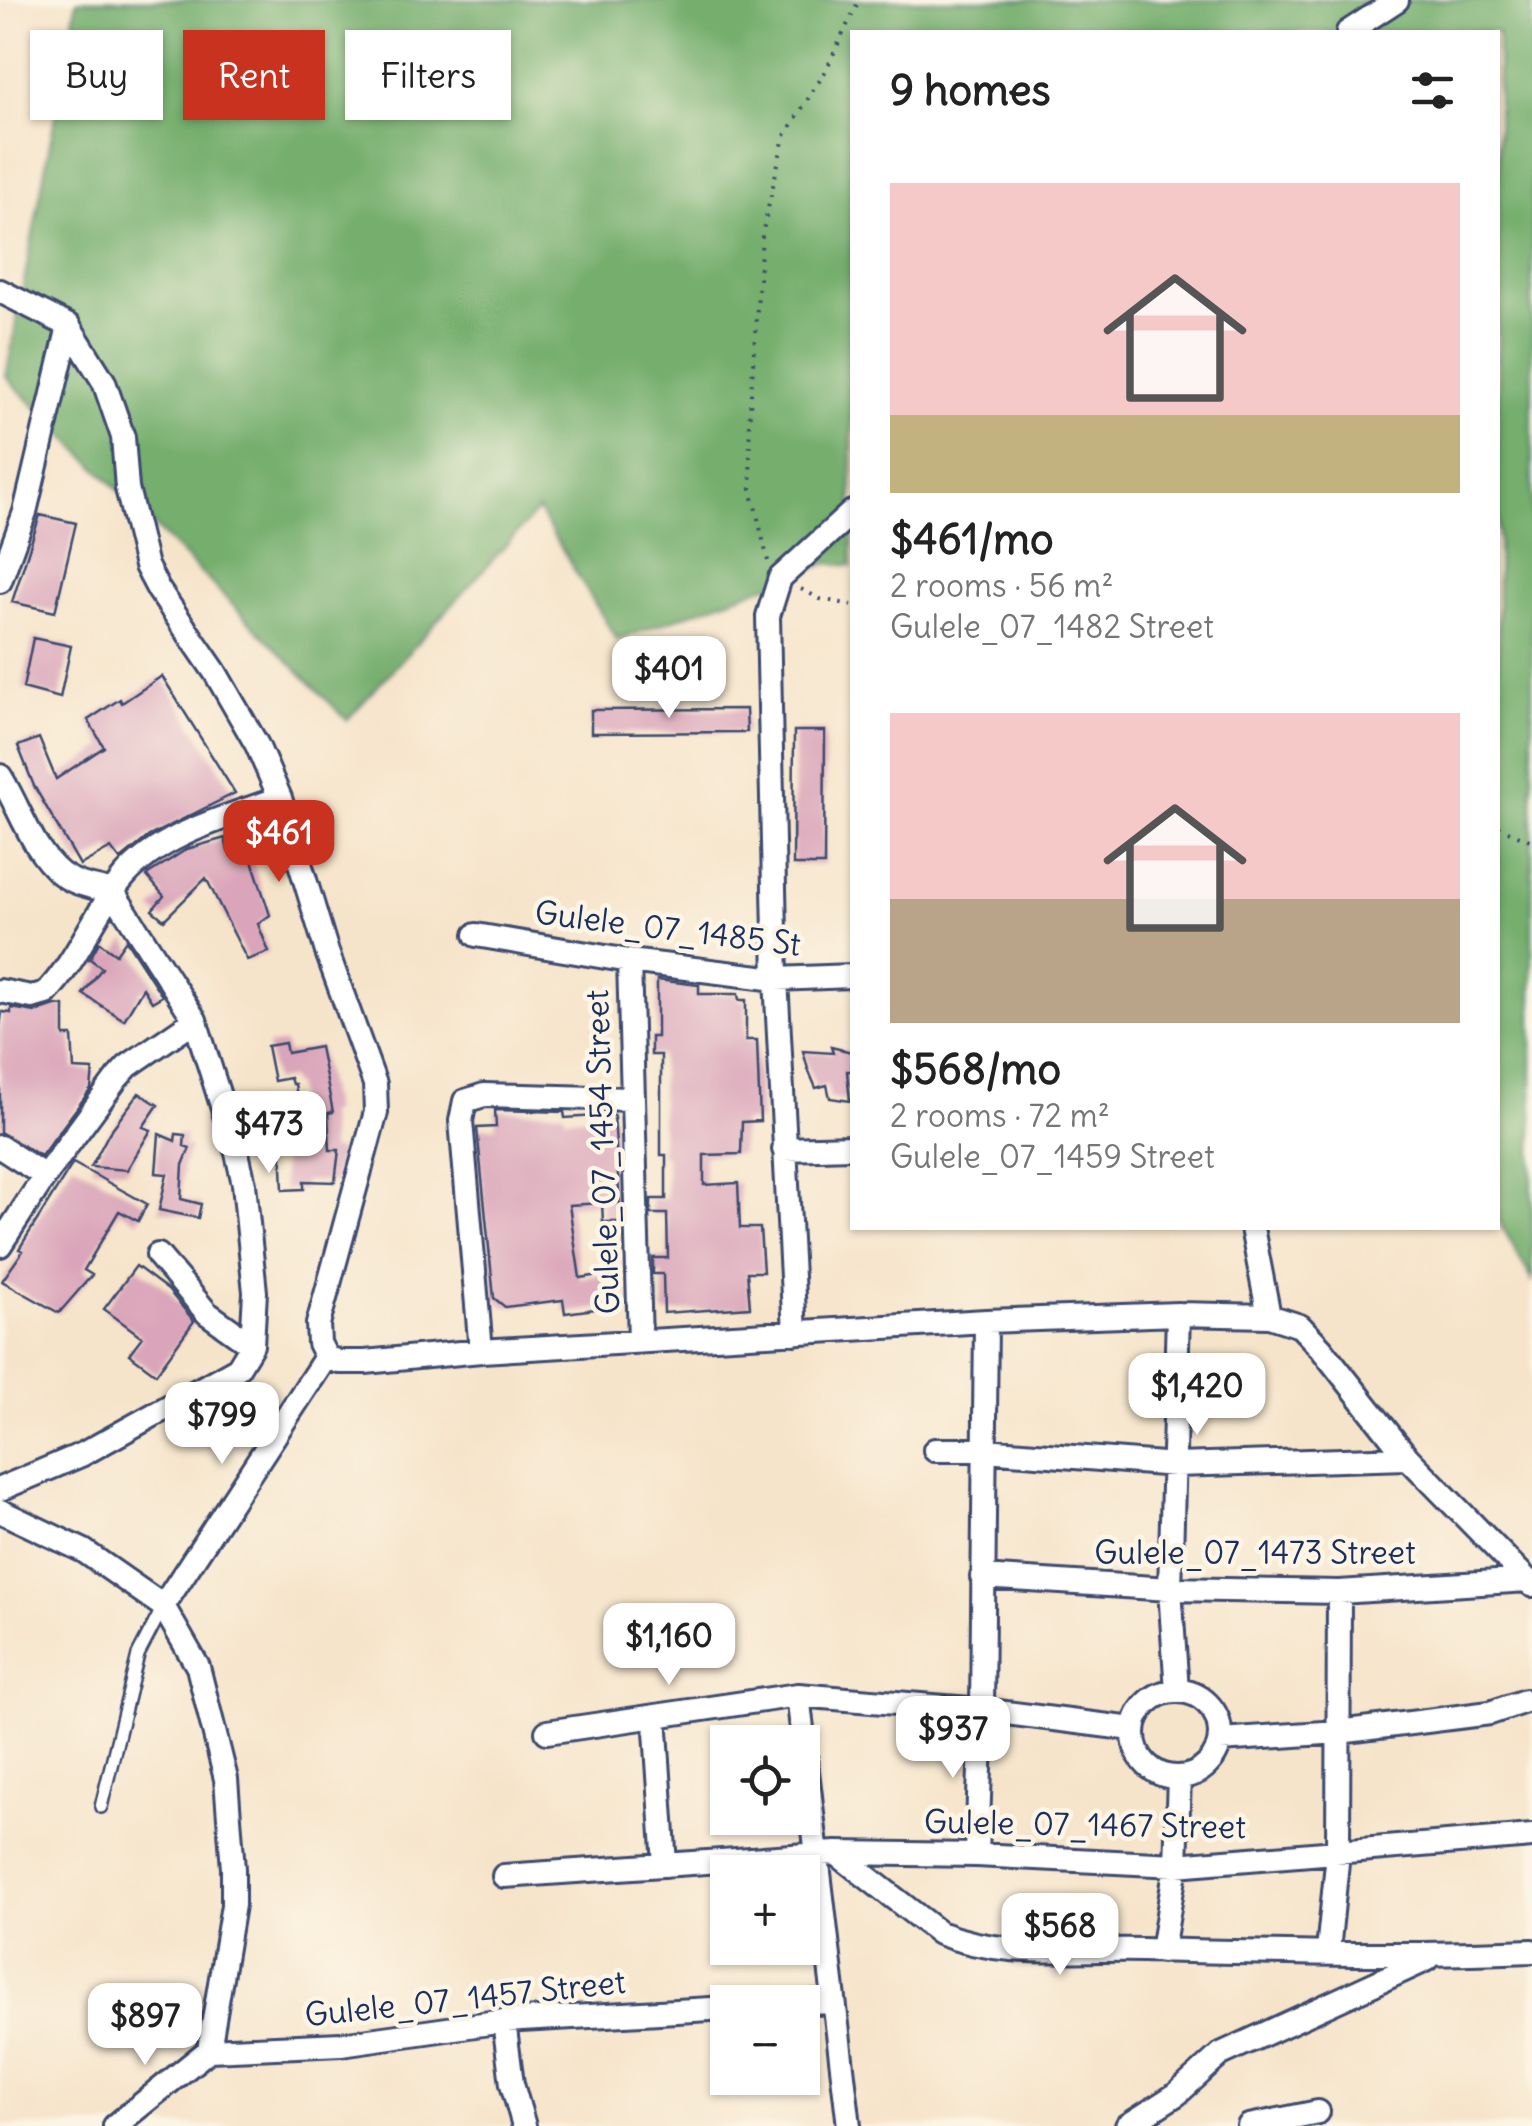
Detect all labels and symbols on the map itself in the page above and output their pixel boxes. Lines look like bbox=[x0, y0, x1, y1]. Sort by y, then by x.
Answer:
pin: $401 bbox=[610, 636, 728, 721]
pin: $461 bbox=[220, 800, 338, 885]
street label: Gulele_07_1485 St bbox=[533, 891, 803, 965]
street label: Gulele_07_1454 Street bbox=[576, 989, 628, 1315]
pin: $473 bbox=[210, 1091, 328, 1176]
pin: $1,420 bbox=[1116, 1353, 1278, 1438]
pin: $799 bbox=[163, 1382, 281, 1467]
street label: Gulele_07_1473 Street bbox=[1094, 1532, 1416, 1573]
pin: $1,160 bbox=[588, 1603, 750, 1688]
pin: $937 bbox=[894, 1696, 1012, 1781]
street label: Gulele_07_1467 Street bbox=[924, 1801, 1247, 1847]
pin: $568 bbox=[1001, 1893, 1119, 1978]
street label: Gulele_07_1457 Street bbox=[303, 1961, 628, 2035]
pin: $897 bbox=[86, 1983, 204, 2068]

